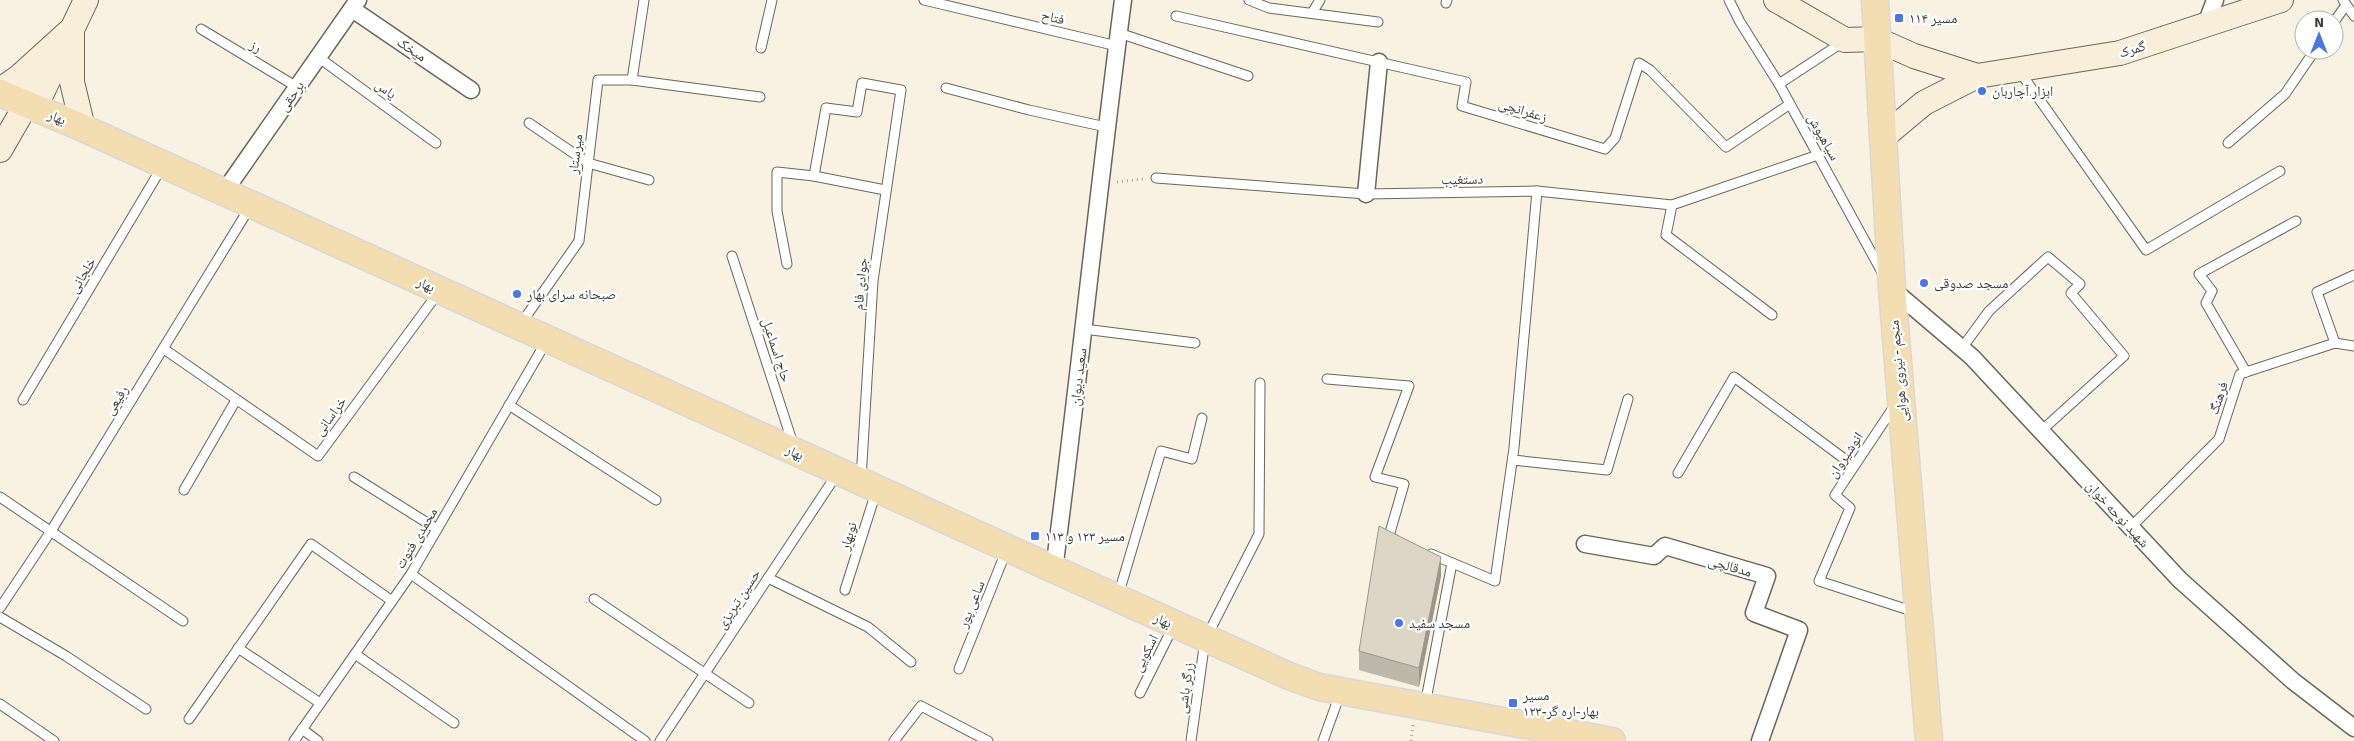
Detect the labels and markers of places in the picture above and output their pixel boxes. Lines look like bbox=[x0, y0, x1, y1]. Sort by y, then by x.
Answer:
place label: مسیر ۱۱۴ bbox=[1909, 10, 1957, 27]
marker: مسیر ۱۱۴ bbox=[1893, 12, 1905, 24]
place label: ابزار آچاربان bbox=[1992, 83, 2053, 100]
marker: ابزار آچاربان bbox=[1976, 85, 1988, 97]
place label: مسجد صدوقی bbox=[1934, 275, 2008, 292]
marker: مسجد صدوقی bbox=[1918, 277, 1930, 289]
place label: صبحانه سرای بهار bbox=[526, 286, 616, 303]
marker: صبحانه سرای بهار bbox=[511, 288, 523, 300]
place label: مسیر ۱۲۳ و ۱۱۳ bbox=[1045, 528, 1125, 545]
marker: مسیر ۱۲۳ و ۱۱۳ bbox=[1029, 530, 1041, 542]
place label: مسجد سفید bbox=[1409, 615, 1470, 632]
marker: مسجد سفید bbox=[1393, 617, 1405, 629]
place label: مسیر ۱۲۳-بهار-اره گر bbox=[1522, 687, 1599, 720]
marker: مسیر ۱۲۳-بهار-اره گر bbox=[1507, 697, 1519, 709]

